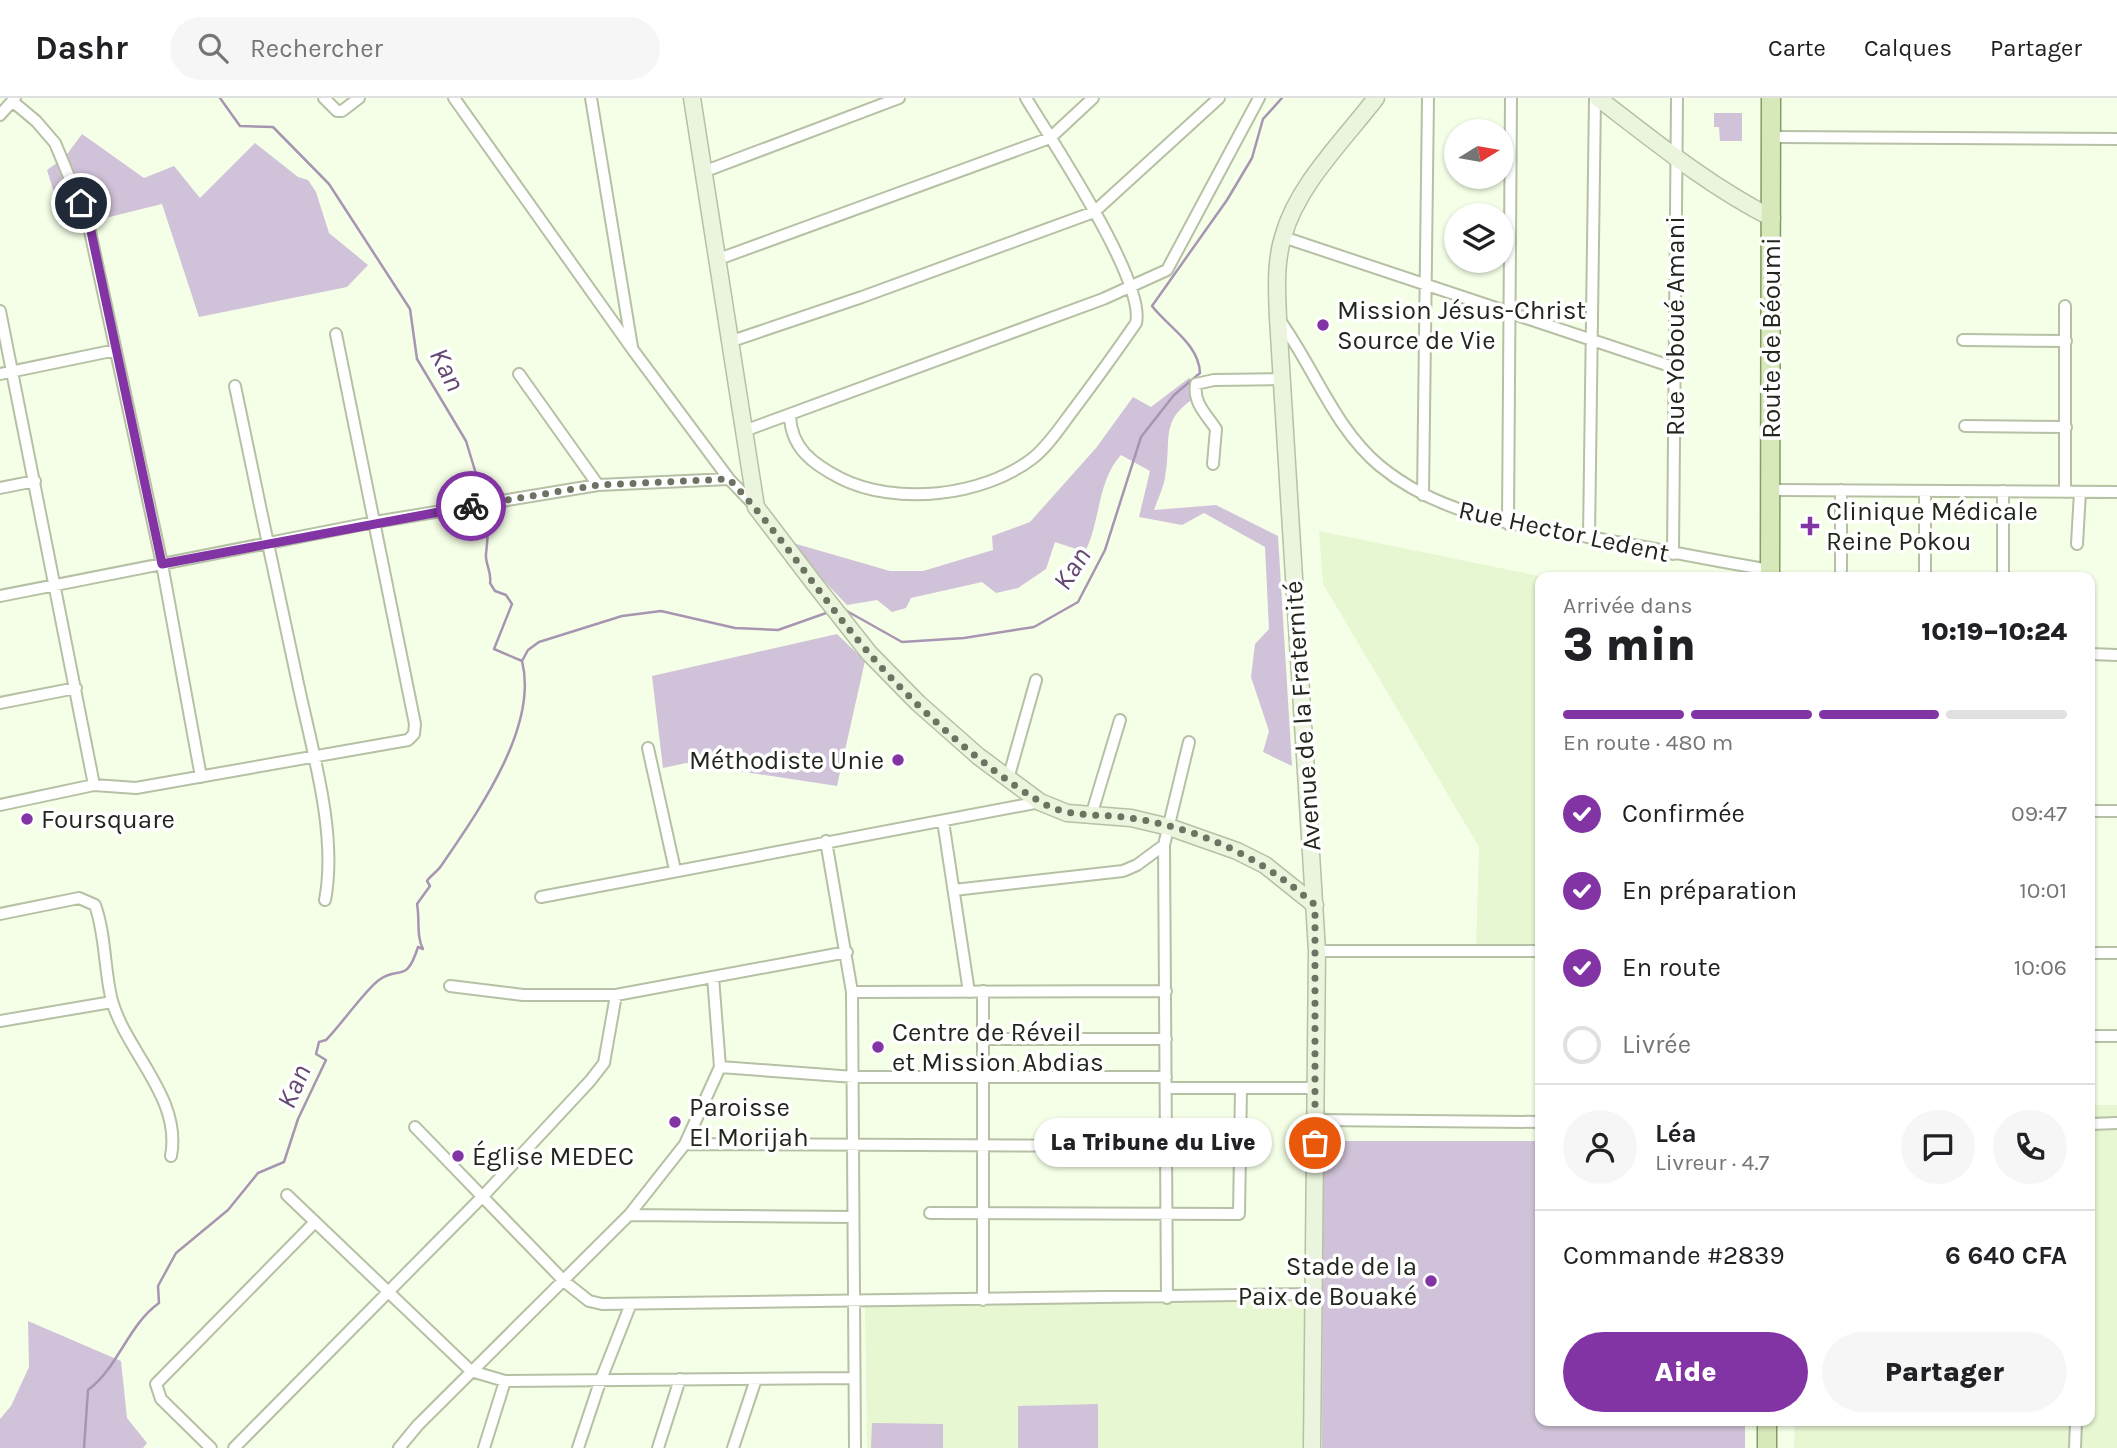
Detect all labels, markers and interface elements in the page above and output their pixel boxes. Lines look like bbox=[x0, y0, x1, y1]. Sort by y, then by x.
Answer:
search box bbox=[170, 17, 660, 80]
text: Dashr bbox=[35, 29, 128, 67]
icon: search bbox=[194, 29, 232, 67]
text: Rechercher bbox=[250, 33, 383, 64]
text: Carte bbox=[1768, 34, 1826, 62]
text: Calques bbox=[1864, 34, 1952, 62]
text: Partager bbox=[1990, 34, 2082, 62]
north arrow bbox=[1444, 119, 1514, 189]
map controls bbox=[1444, 119, 1514, 273]
pin bbox=[51, 173, 111, 233]
icon: home bbox=[62, 184, 100, 222]
button: layers bbox=[1444, 203, 1514, 273]
street label: Rue Yoboué Amani bbox=[1660, 216, 1691, 436]
street label: Route de Béoumi bbox=[1756, 237, 1787, 439]
place label: Mission Jésus-Christ Source de Vie bbox=[1337, 295, 1586, 356]
marker: Mission Jésus-Christ Source de Vie bbox=[1315, 317, 1331, 333]
water label: Kan bbox=[423, 342, 472, 397]
courier bbox=[436, 471, 506, 541]
icon: bike bbox=[452, 487, 490, 525]
street label: Rue Hector Ledent bbox=[1456, 494, 1672, 569]
place label: Clinique Médicale Reine Pokou bbox=[1826, 496, 2038, 557]
marker: Clinique Médicale Reine Pokou bbox=[1800, 516, 1820, 536]
water label: Kan bbox=[1045, 541, 1097, 596]
street label: Avenue de la Fraternité bbox=[1278, 580, 1327, 852]
text: Arrivée dans bbox=[1563, 592, 1693, 619]
text: 10:19–10:24 bbox=[1921, 616, 2067, 647]
text: 3 min bbox=[1563, 618, 1696, 672]
text: En route · 480 m bbox=[1563, 729, 1733, 756]
place label: Méthodiste Unie bbox=[689, 745, 884, 776]
marker: Méthodiste Unie bbox=[890, 752, 906, 768]
icon: check bbox=[1563, 795, 1601, 833]
text: Confirmée bbox=[1622, 798, 1745, 829]
text: 09:47 bbox=[2011, 800, 2067, 827]
place label: Foursquare bbox=[41, 804, 175, 835]
marker: Foursquare bbox=[19, 811, 35, 827]
icon: check bbox=[1563, 872, 1601, 910]
text: En préparation bbox=[1622, 875, 1797, 906]
text: 10:01 bbox=[2019, 877, 2067, 904]
icon: check bbox=[1563, 949, 1601, 987]
text: En route bbox=[1622, 952, 1721, 983]
text: 10:06 bbox=[2014, 954, 2067, 981]
place label: Centre de Réveil et Mission Abdias bbox=[892, 1017, 1104, 1078]
text: Livrée bbox=[1622, 1029, 1691, 1060]
marker: Centre de Réveil et Mission Abdias bbox=[870, 1039, 886, 1055]
water label: Kan bbox=[269, 1059, 318, 1113]
place label: Paroisse El Morijah bbox=[689, 1092, 809, 1153]
button: person bbox=[1563, 1110, 1637, 1184]
button: chat bbox=[1901, 1110, 1975, 1184]
button: phone bbox=[1993, 1110, 2067, 1184]
pin bbox=[1285, 1113, 1345, 1173]
marker: Paroisse El Morijah bbox=[667, 1114, 683, 1130]
callout: La Tribune du Live bbox=[1035, 1118, 1273, 1168]
text: Léa bbox=[1655, 1118, 1697, 1149]
icon: bag bbox=[1296, 1124, 1334, 1162]
text: La Tribune du Live bbox=[1050, 1129, 1256, 1156]
place label: Église MEDEC bbox=[472, 1140, 634, 1172]
marker: Église MEDEC bbox=[450, 1148, 466, 1164]
text: Livreur · 4.7 bbox=[1655, 1149, 1769, 1176]
text: Commande #2839 bbox=[1563, 1240, 1784, 1271]
text: 6 640 CFA bbox=[1945, 1240, 2067, 1271]
place label: Stade de la Paix de Bouaké bbox=[1238, 1251, 1417, 1312]
marker: Stade de la Paix de Bouaké bbox=[1423, 1273, 1439, 1289]
button: Aide bbox=[1563, 1332, 1808, 1412]
button: Partager bbox=[1822, 1332, 2067, 1412]

